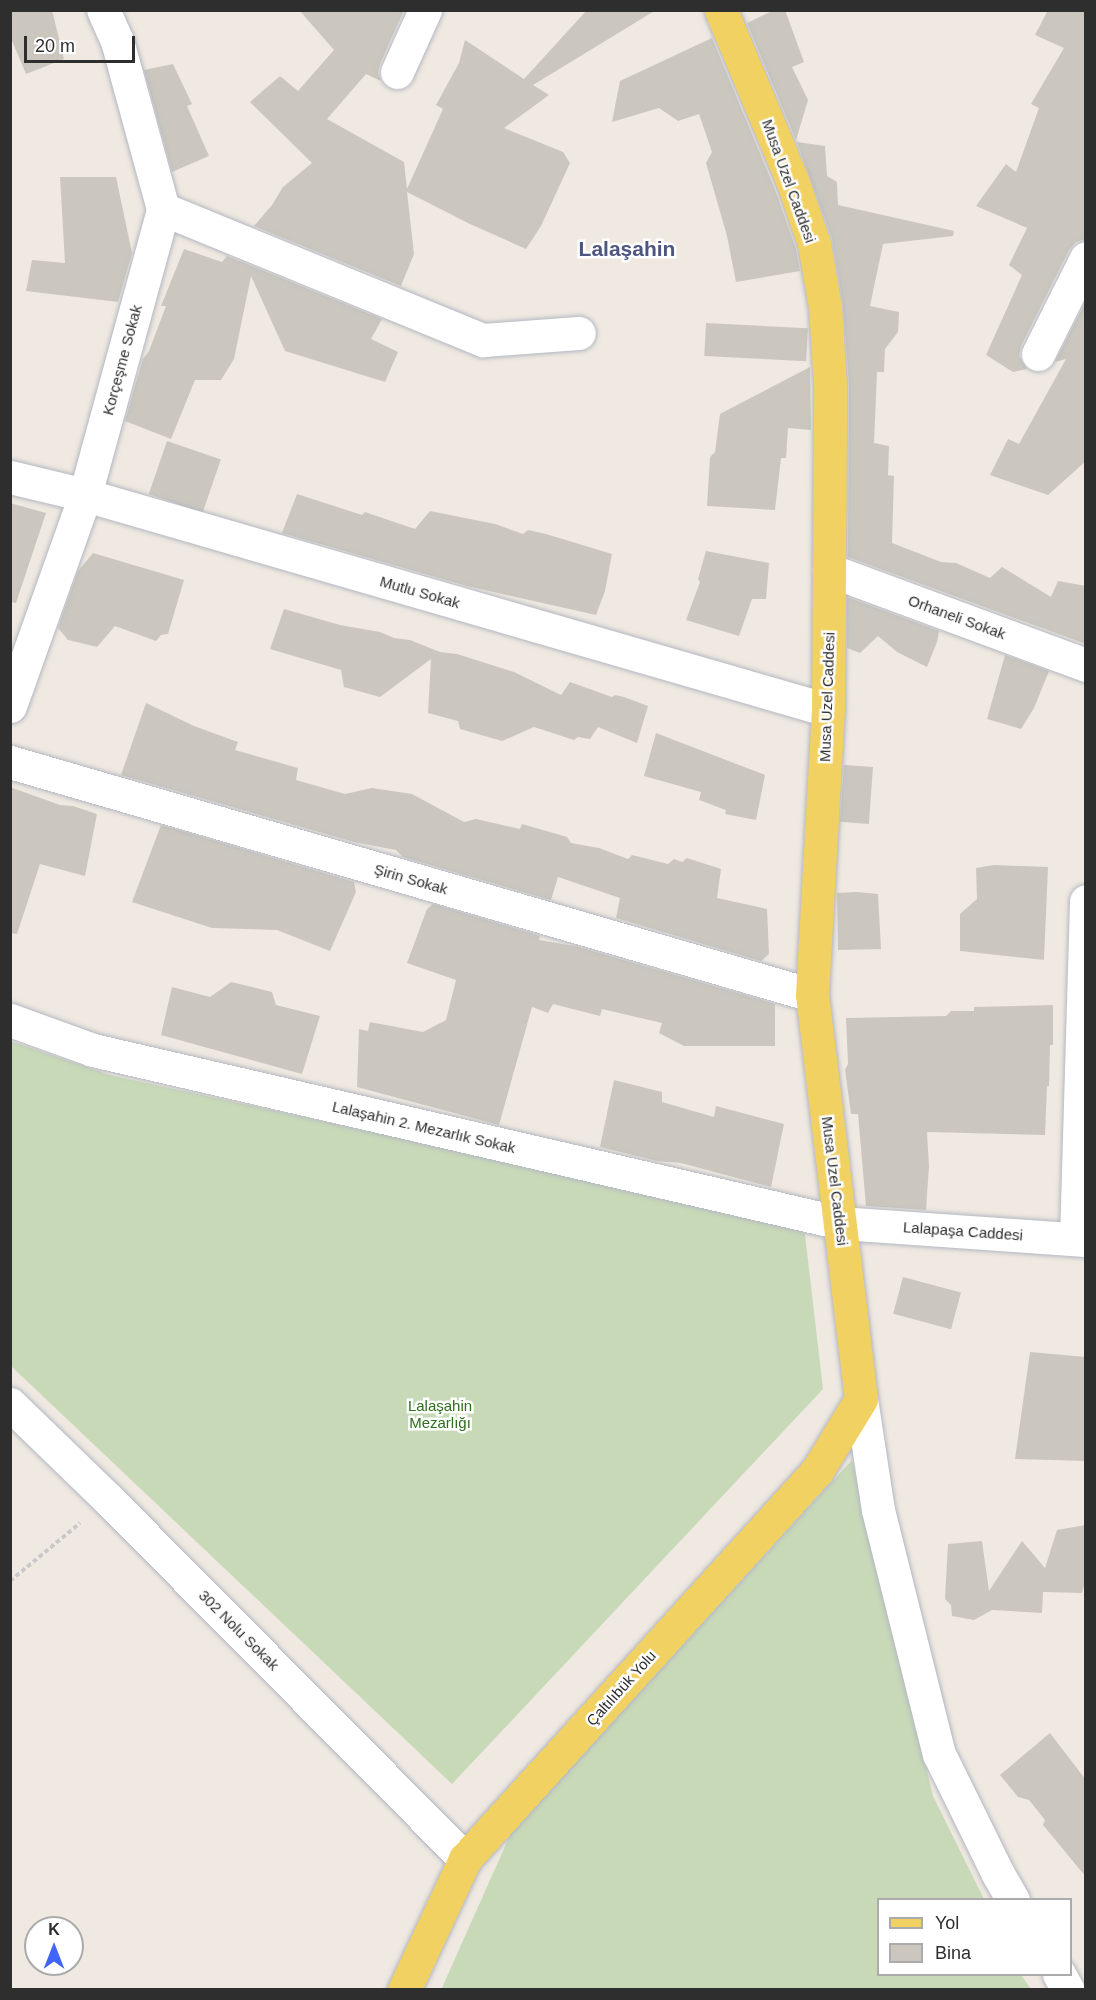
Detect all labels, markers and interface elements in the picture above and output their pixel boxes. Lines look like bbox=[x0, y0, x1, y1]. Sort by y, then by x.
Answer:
scale bar bbox=[27, 24, 138, 62]
text: 20 m bbox=[35, 36, 75, 56]
street label: Musa Uzel Caddesi bbox=[758, 117, 820, 245]
district label: Lalaşahin bbox=[579, 236, 675, 262]
street label: Korçeşme Sokak bbox=[99, 303, 145, 417]
street label: Mutlu Sokak bbox=[378, 572, 462, 612]
street label: Orhaneli Sokak bbox=[906, 591, 1008, 643]
street label: Musa Uzel Caddesi bbox=[816, 632, 838, 762]
street label: Şirin Sokak bbox=[372, 860, 450, 898]
street label: Lalaşahin 2. Mezarlık Sokak bbox=[331, 1097, 517, 1157]
street label: Musa Uzel Caddesi bbox=[818, 1115, 852, 1247]
street label: Lalapaşa Caddesi bbox=[902, 1218, 1024, 1244]
park label: Lalaşahin Mezarlığı bbox=[408, 1396, 472, 1431]
street label: 302 Nolu Sokak bbox=[195, 1586, 283, 1674]
street label: Çaltılıbük Yolu bbox=[582, 1647, 660, 1729]
legend bbox=[877, 1898, 1072, 1976]
text: Yol bbox=[935, 1913, 959, 1933]
north arrow bbox=[24, 1916, 84, 1976]
text: K bbox=[48, 1921, 60, 1938]
text: Bina bbox=[935, 1943, 971, 1963]

